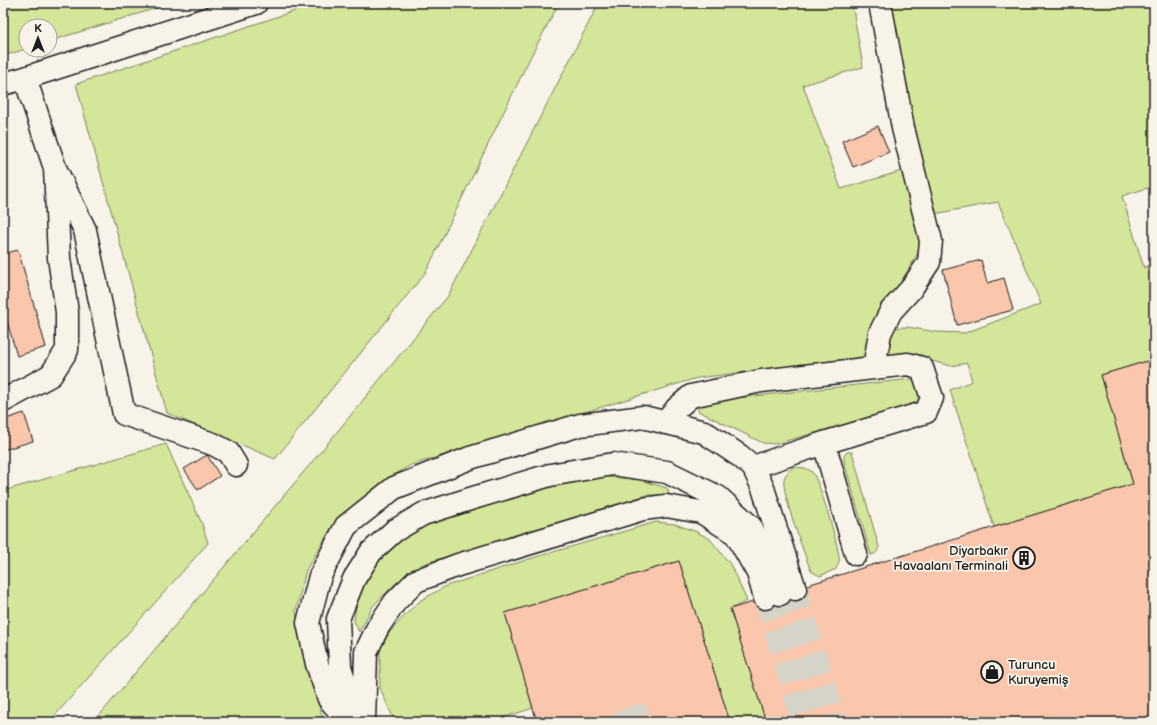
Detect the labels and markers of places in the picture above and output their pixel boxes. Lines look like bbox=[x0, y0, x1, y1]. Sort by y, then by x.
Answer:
place label: Diyarbakır Havaalanı Terminali bbox=[893, 543, 1008, 574]
building icon: Diyarbakır Havaalanı Terminali bbox=[1011, 545, 1037, 571]
place label: Turuncu Kuruyemiş bbox=[1008, 657, 1069, 688]
shop icon: Turuncu Kuruyemiş bbox=[979, 659, 1005, 685]

